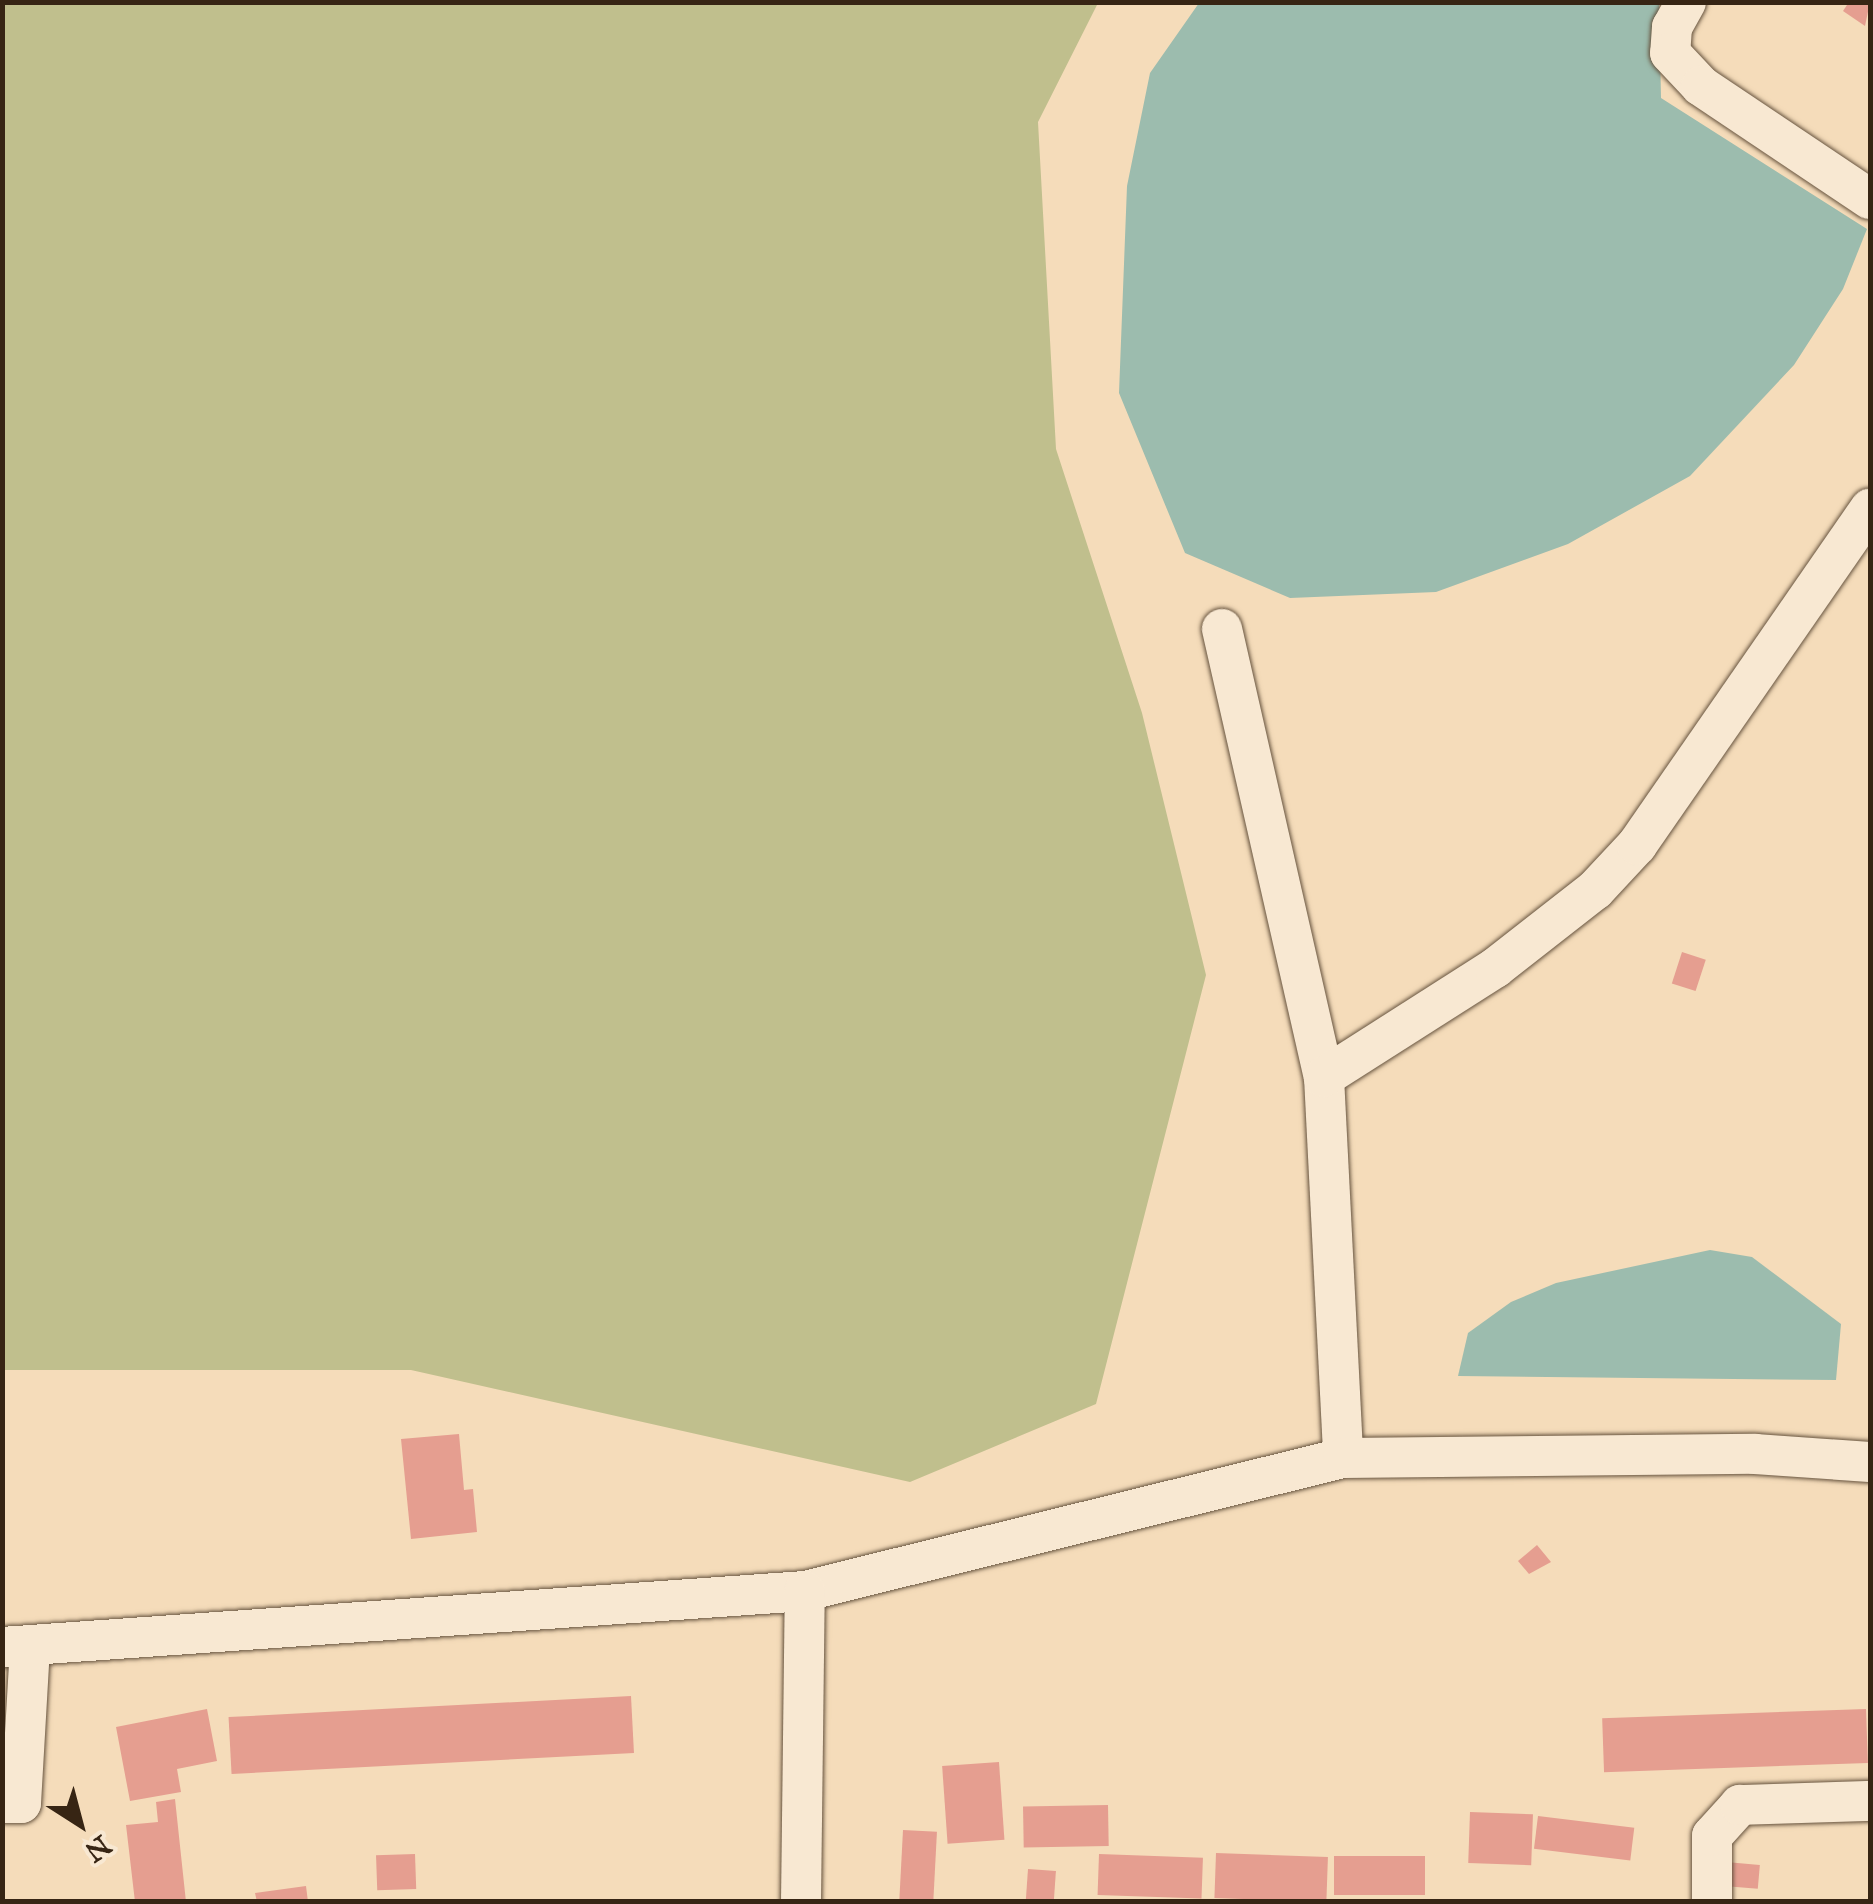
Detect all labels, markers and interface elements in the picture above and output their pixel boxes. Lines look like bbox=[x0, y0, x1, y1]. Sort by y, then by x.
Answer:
north arrow bbox=[30, 1774, 130, 1874]
text: N bbox=[78, 1828, 118, 1870]

